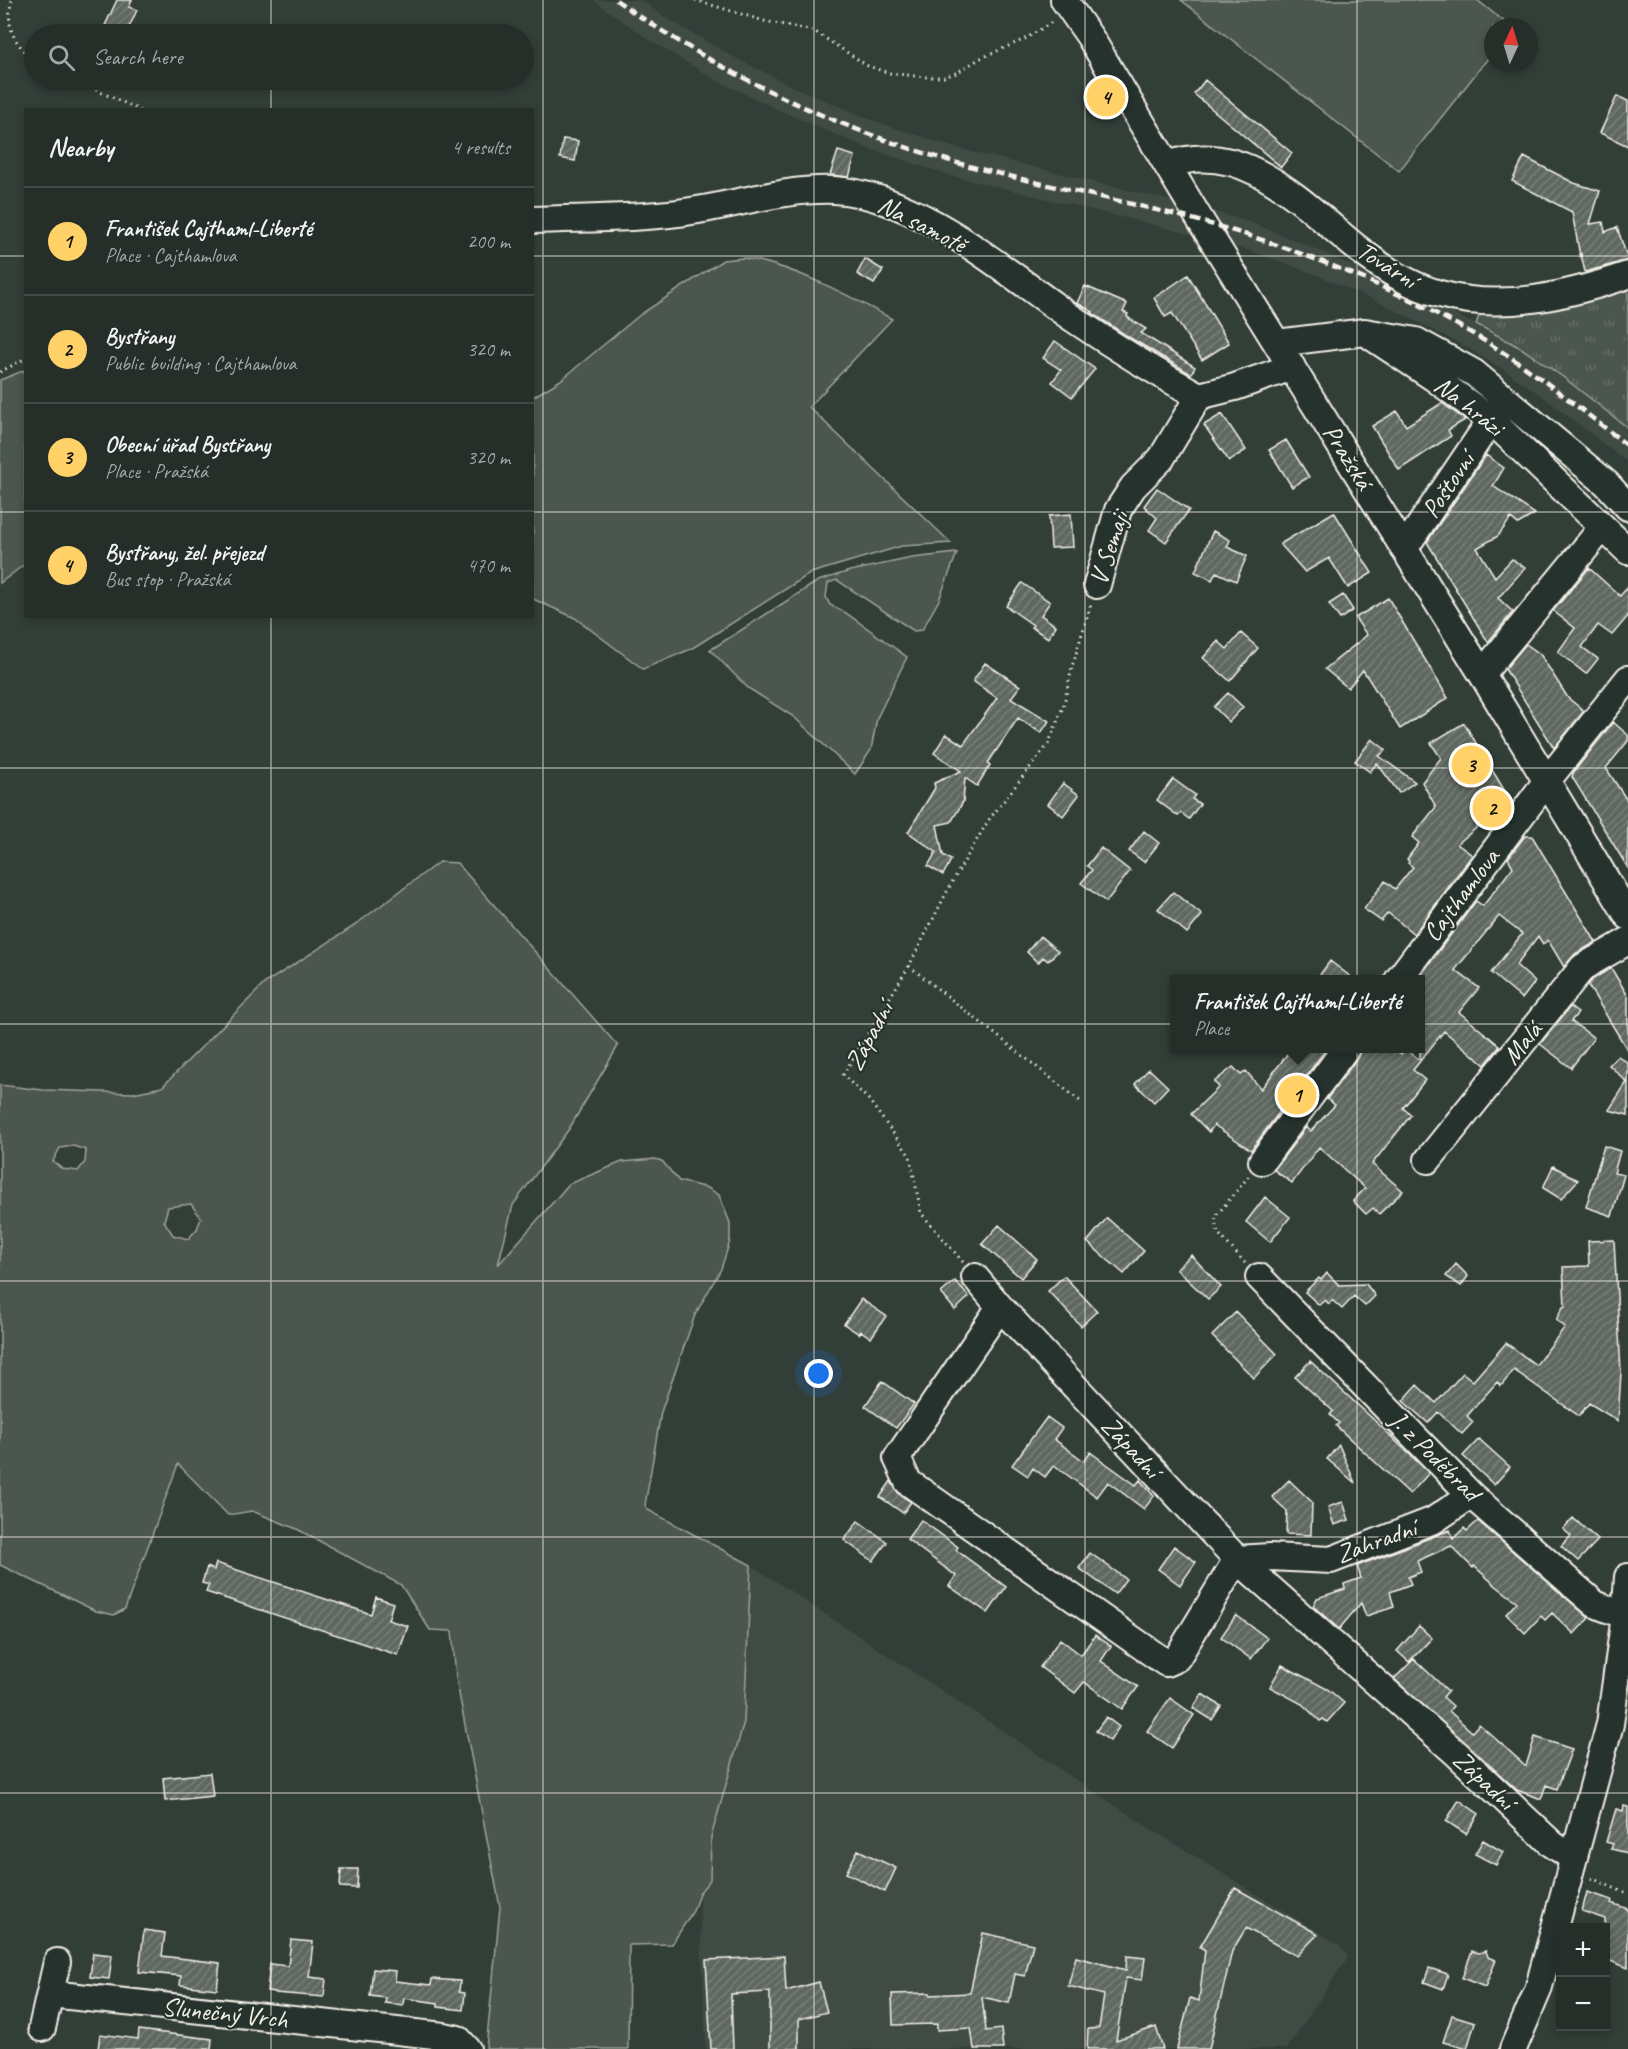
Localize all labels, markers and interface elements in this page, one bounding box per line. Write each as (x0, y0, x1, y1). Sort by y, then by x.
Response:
north arrow (1484, 18, 1538, 72)
search box (24, 24, 534, 90)
icon: search (45, 41, 78, 74)
text: Search here (93, 43, 183, 71)
pin: 4 (1086, 74, 1126, 120)
text: Nearby (48, 131, 113, 164)
text: 4 results (451, 135, 510, 160)
street label: Na samotě (872, 188, 975, 262)
text: František Cajthaml-Liberté (105, 215, 312, 243)
text: 1 (63, 229, 72, 254)
text: 200 m (467, 229, 510, 254)
street label: Tovární (1351, 234, 1428, 299)
text: Place · Cajthamlova (105, 243, 237, 268)
text: Bystřany (105, 323, 174, 351)
text: 2 (63, 337, 72, 362)
text: 320 m (467, 337, 510, 362)
text: Public building · Cajthamlova (105, 351, 296, 376)
street label: Na hrázi (1428, 369, 1513, 445)
street label: Pražská (1315, 418, 1382, 498)
text: Obecní úřad Bystřany (105, 431, 270, 459)
street label: Poštovní (1414, 442, 1485, 524)
text: 3 (63, 445, 72, 470)
text: 320 m (467, 445, 510, 470)
text: Place · Pražská (105, 459, 208, 484)
street label: V Semaji (1082, 504, 1137, 589)
text: Bystřany, žel. přejezd (105, 539, 264, 567)
text: 4 (63, 553, 72, 578)
text: 470 m (467, 553, 510, 578)
text: Bus stop · Pražská (105, 567, 230, 592)
pin: 3 (1452, 742, 1490, 788)
pin: 2 (1472, 786, 1512, 830)
street label: Cajthamlova (1415, 841, 1508, 948)
popup (1170, 975, 1425, 1053)
text: František Cajthaml-Liberté (1194, 988, 1401, 1016)
street label: Západní (837, 992, 903, 1076)
street label: Malá (1495, 1013, 1551, 1071)
text: Place (1194, 1016, 1229, 1041)
pin: 1 (1278, 1072, 1316, 1118)
your location (804, 1359, 833, 1388)
street label: J. z Poděbrad (1381, 1402, 1490, 1511)
street label: Západní (1094, 1409, 1171, 1489)
street label: Zahradní (1331, 1510, 1425, 1571)
street label: Západní (1446, 1743, 1526, 1820)
map controls (1556, 1923, 1610, 2031)
button: + (1556, 1923, 1610, 1977)
button: − (1556, 1977, 1610, 2031)
street label: Slunečný Vrch (161, 1990, 291, 2036)

